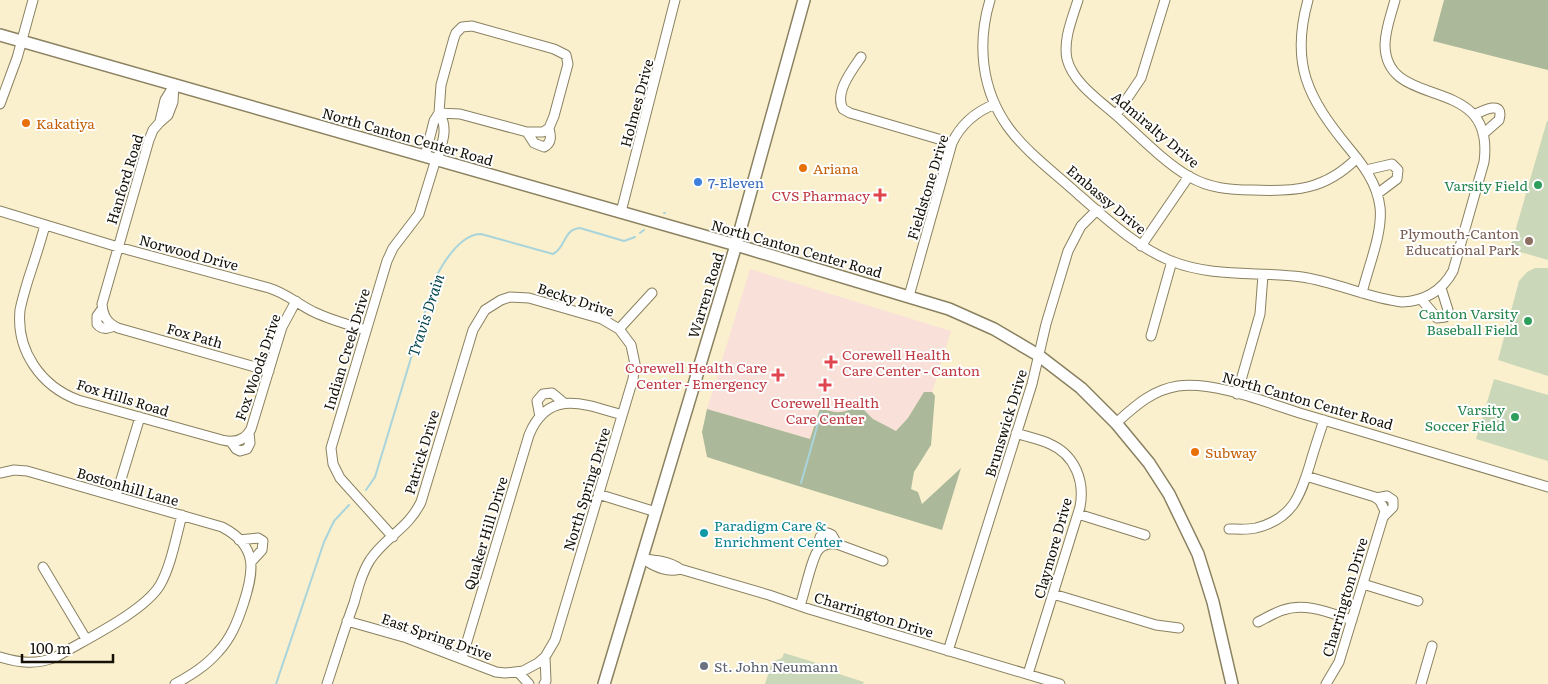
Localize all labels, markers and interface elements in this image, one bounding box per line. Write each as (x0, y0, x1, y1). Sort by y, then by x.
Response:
street label: Holmes Drive (615, 57, 657, 149)
street label: Admiralty Drive (1108, 86, 1204, 172)
street label: North Canton Center Road (320, 102, 496, 170)
place label: Kakatiya (36, 113, 95, 133)
marker: Kakatiya (20, 117, 32, 129)
street label: Hanford Road (101, 131, 147, 227)
street label: Fieldstone Drive (901, 132, 953, 242)
place label: Ariana (813, 158, 859, 178)
street label: Embassy Drive (1063, 160, 1151, 238)
marker: Ariana (797, 162, 809, 174)
place label: 7-Eleven (708, 172, 764, 192)
place label: Varsity Field (1444, 175, 1528, 195)
marker: 7-Eleven (692, 176, 704, 188)
marker: Varsity Field (1532, 179, 1544, 191)
place label: CVS Pharmacy (772, 185, 871, 205)
marker: CVS Pharmacy (874, 189, 886, 201)
street label: North Canton Center Road (709, 214, 885, 282)
place label: Plymouth-Canton Educational Park (1399, 223, 1519, 259)
street label: Norwood Drive (137, 229, 241, 275)
marker: Plymouth-Canton Educational Park (1523, 235, 1535, 247)
street label: Warren Road (682, 249, 728, 340)
water label: Travis Drain (401, 271, 449, 359)
street label: Becky Drive (535, 277, 617, 321)
street label: Indian Creek Drive (318, 286, 374, 412)
place label: Canton Varsity Baseball Field (1419, 303, 1519, 339)
street label: Fox Woods Drive (229, 311, 285, 423)
marker: Canton Varsity Baseball Field (1522, 315, 1534, 327)
street label: Fox Path (165, 318, 225, 352)
place label: Corewell Health Care Center - Canton (842, 344, 980, 380)
marker: Corewell Health Care Center - Canton (824, 355, 838, 369)
place label: Corewell Health Care Center - Emergency (625, 357, 768, 393)
street label: North Canton Center Road (1220, 366, 1396, 434)
street label: Brunswick Drive (979, 367, 1031, 479)
marker: Corewell Health Care Center - Emergency (771, 368, 785, 382)
street label: Fox Hills Road (74, 373, 172, 421)
marker: Corewell Health Care Center (818, 378, 832, 392)
place label: Corewell Health Care Center (771, 392, 879, 428)
place label: Varsity Soccer Field (1425, 399, 1506, 435)
street label: Patrick Drive (399, 407, 443, 497)
marker: Varsity Soccer Field (1509, 411, 1521, 423)
street label: North Spring Drive (558, 425, 614, 553)
place label: Subway (1205, 442, 1258, 462)
marker: Subway (1189, 446, 1201, 458)
street label: Bostonhill Lane (75, 462, 181, 510)
street label: Quaker Hill Drive (458, 474, 512, 592)
street label: Claymore Drive (1028, 495, 1076, 601)
place label: Paradigm Care & Enrichment Center (714, 515, 843, 551)
marker: Paradigm Care & Enrichment Center (698, 527, 710, 539)
street label: Charrington Drive (1316, 535, 1372, 659)
street label: Charrington Drive (812, 586, 936, 642)
street label: East Spring Drive (379, 608, 495, 664)
scale bar (22, 632, 114, 664)
text: 100 m (30, 636, 71, 659)
place label: St. John Neumann (714, 656, 838, 676)
marker: St. John Neumann (698, 660, 710, 672)

